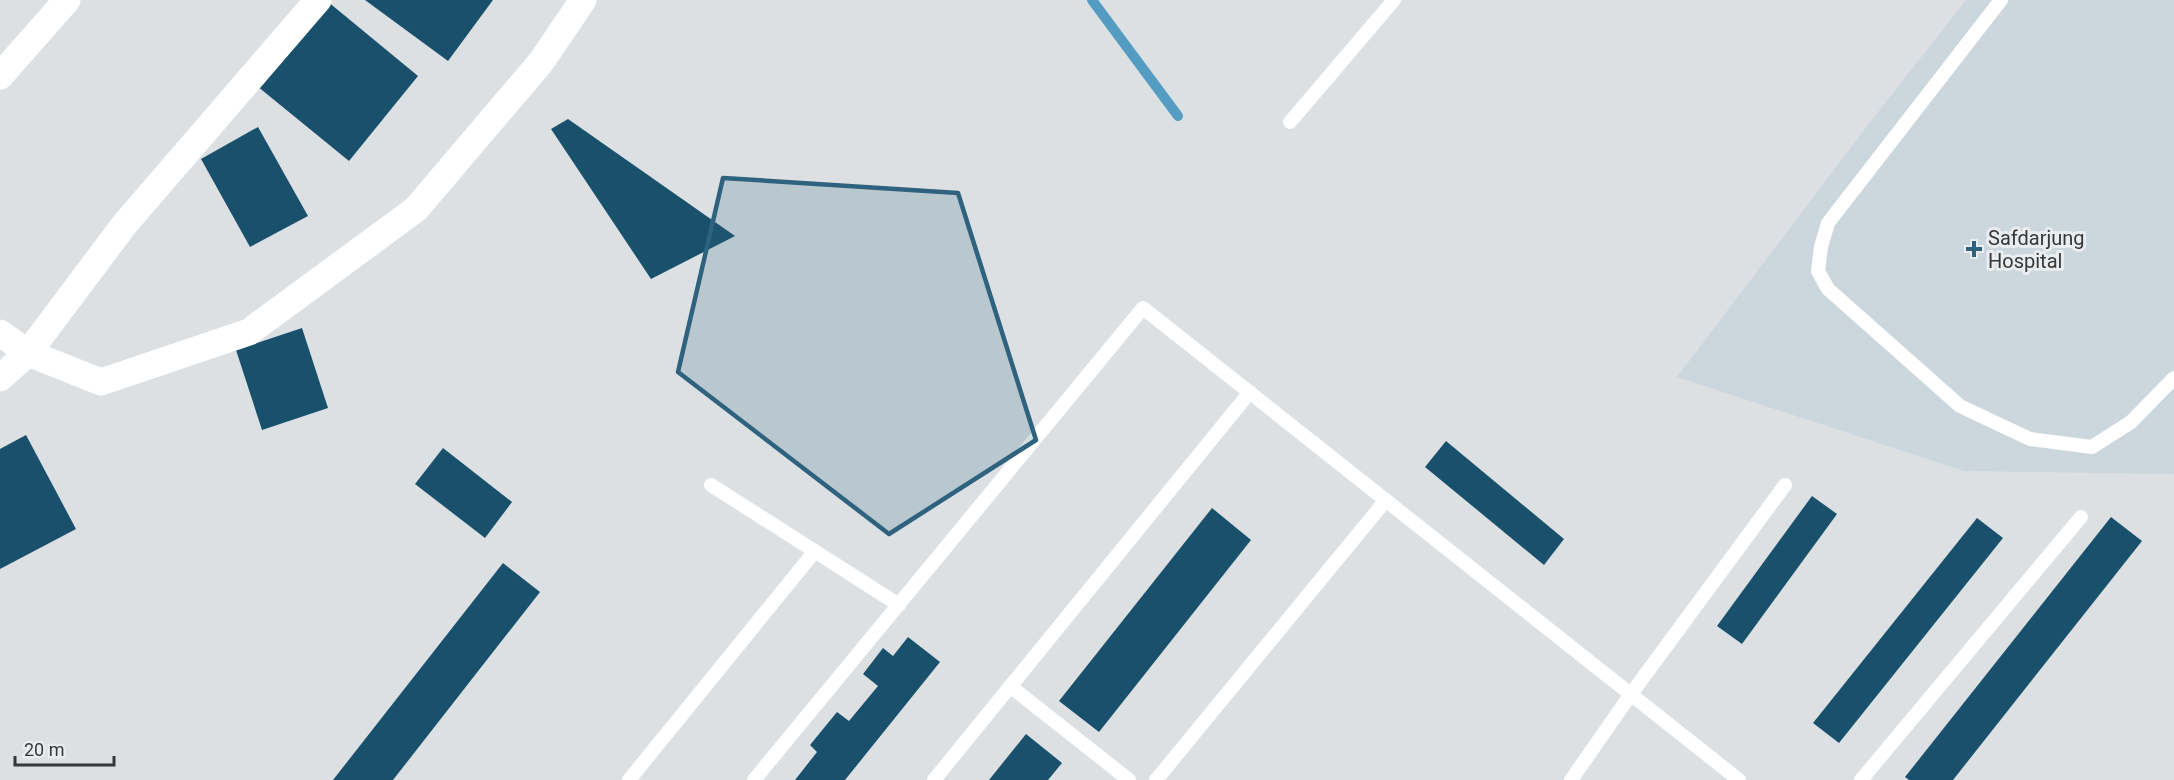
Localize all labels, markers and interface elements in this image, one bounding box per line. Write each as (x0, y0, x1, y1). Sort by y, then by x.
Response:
place label: Safdarjung Hospital (1988, 226, 2085, 273)
marker: Safdarjung Hospital (1965, 240, 1983, 258)
scale bar (15, 729, 114, 767)
text: 20 m (24, 739, 64, 760)

